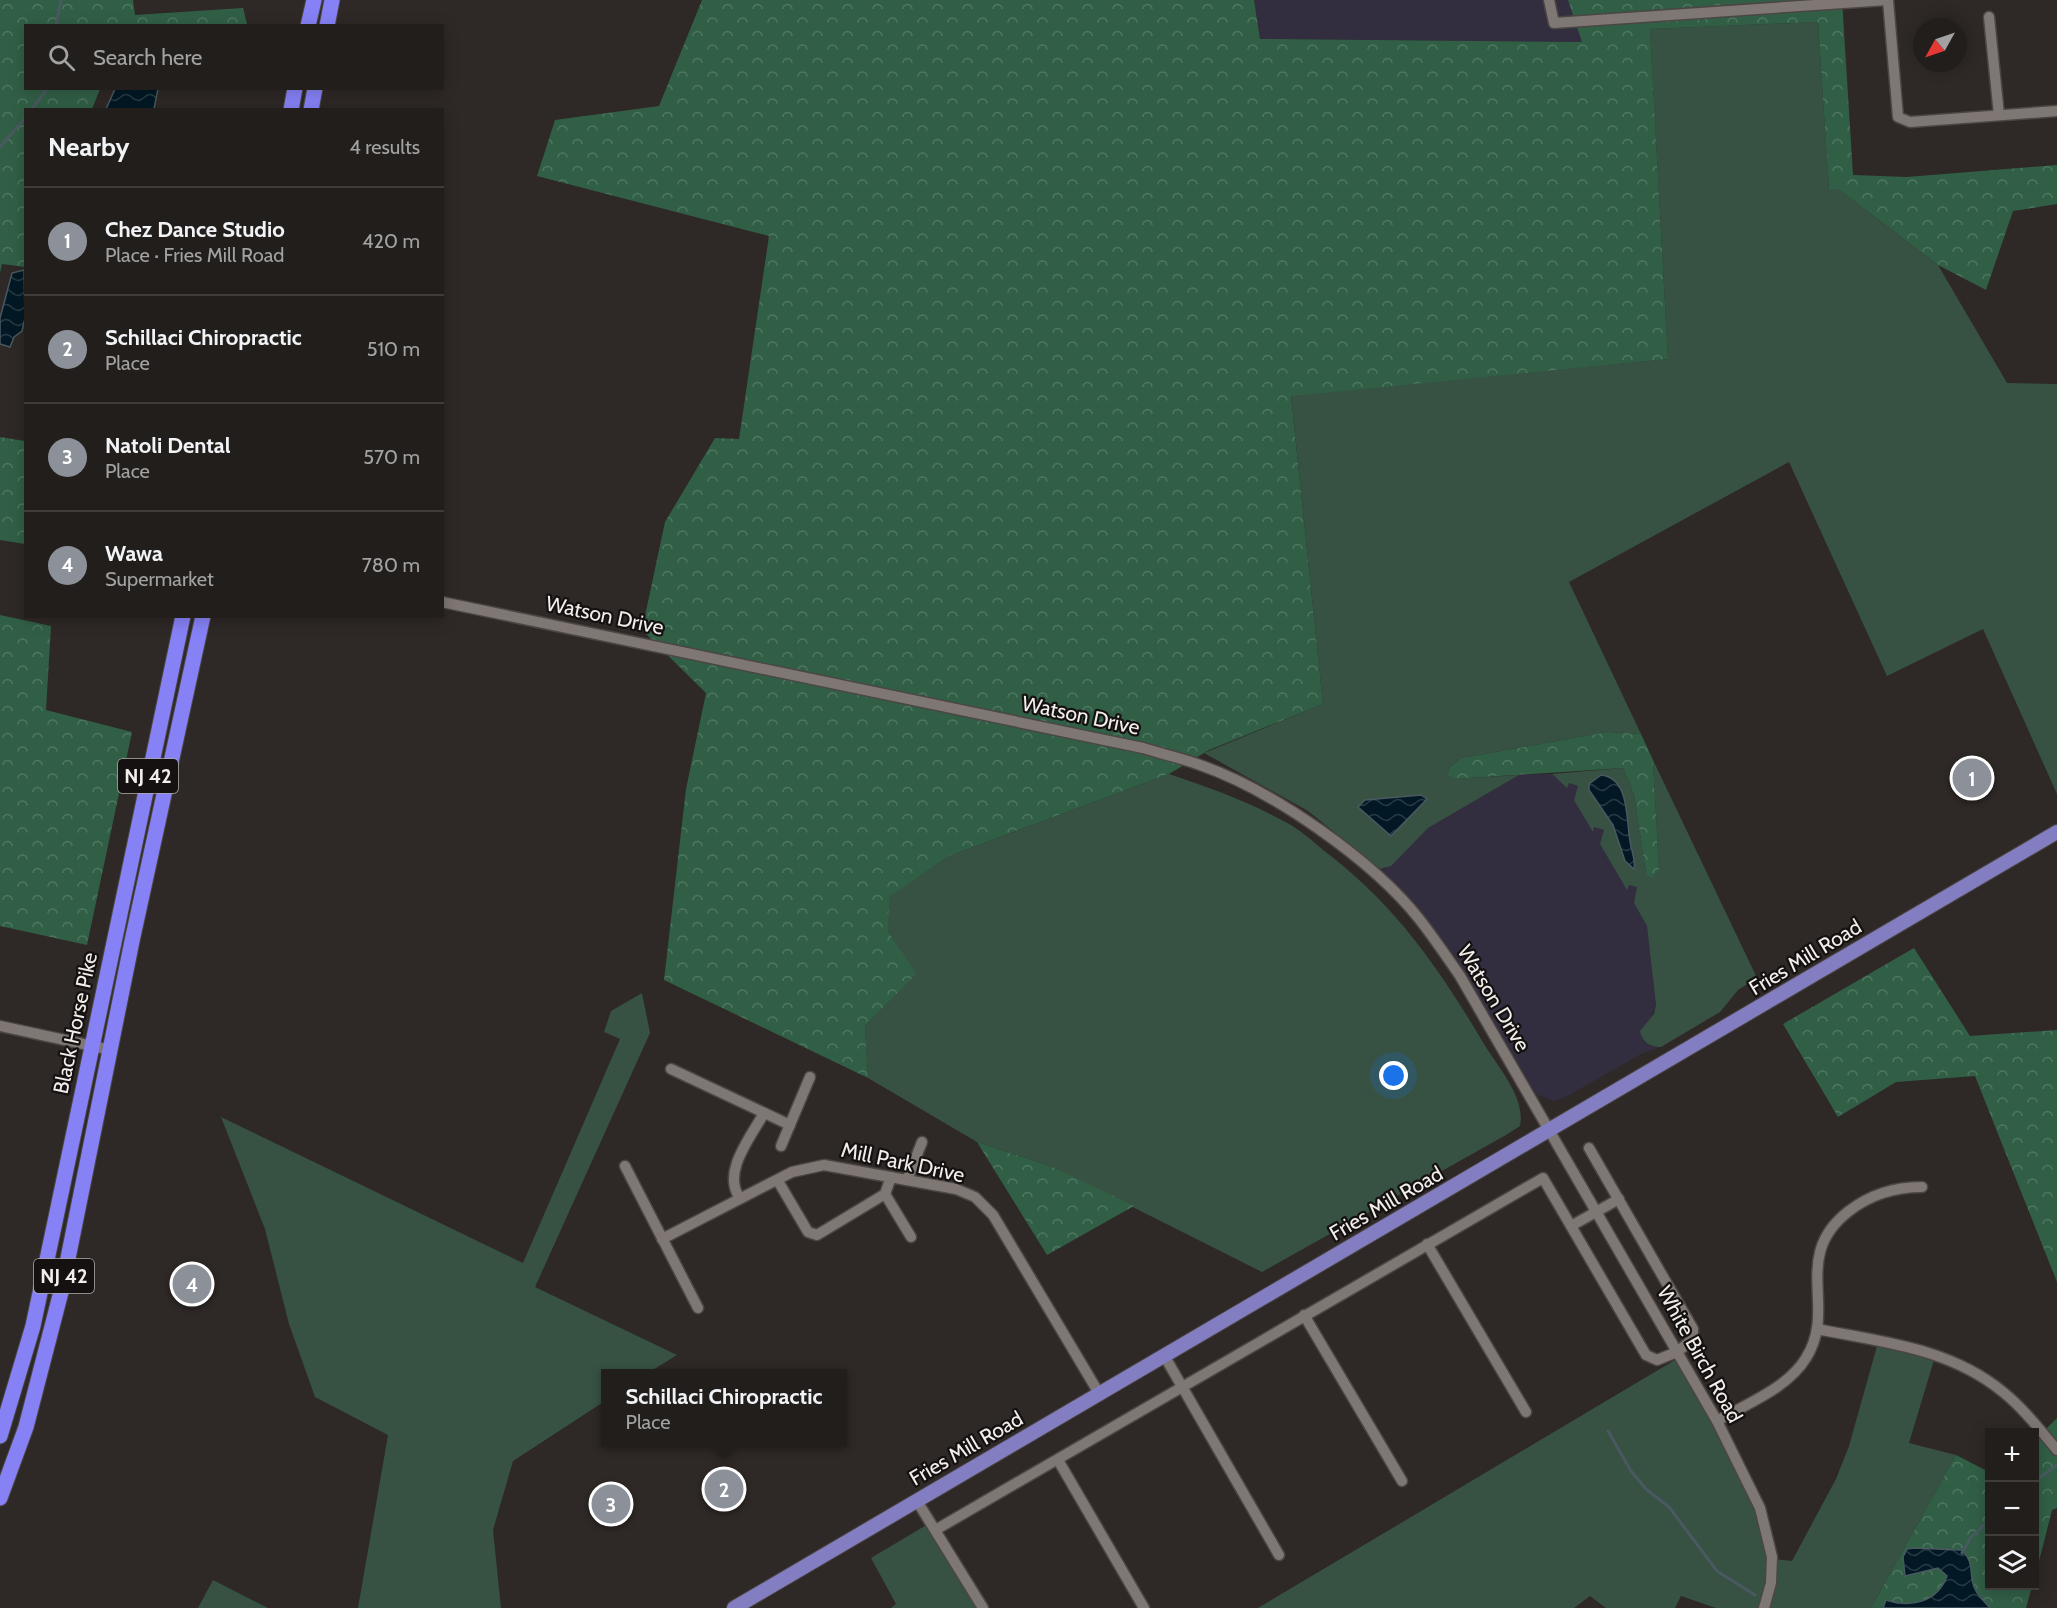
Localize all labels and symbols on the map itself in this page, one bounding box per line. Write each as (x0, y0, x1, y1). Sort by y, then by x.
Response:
north arrow (1913, 18, 1967, 72)
street label: Watson Drive (544, 590, 666, 640)
street label: Watson Drive (1020, 690, 1142, 740)
pin: 1 (1952, 756, 1992, 800)
road number: NJ 42 (118, 759, 178, 793)
street label: Fries Mill Road (1744, 914, 1866, 1000)
street label: Watson Drive (1452, 940, 1536, 1056)
street label: Black Horse Pike (48, 950, 102, 1096)
your location (1379, 1061, 1408, 1090)
street label: Mill Park Drive (839, 1137, 967, 1187)
street label: Fries Mill Road (1325, 1160, 1447, 1246)
road number: NJ 42 (34, 1259, 94, 1293)
pin: 4 (172, 1262, 212, 1306)
street label: White Birch Road (1652, 1281, 1748, 1427)
street label: Fries Mill Road (905, 1405, 1027, 1491)
pin: 2 (704, 1466, 744, 1512)
pin: 3 (592, 1482, 630, 1526)

